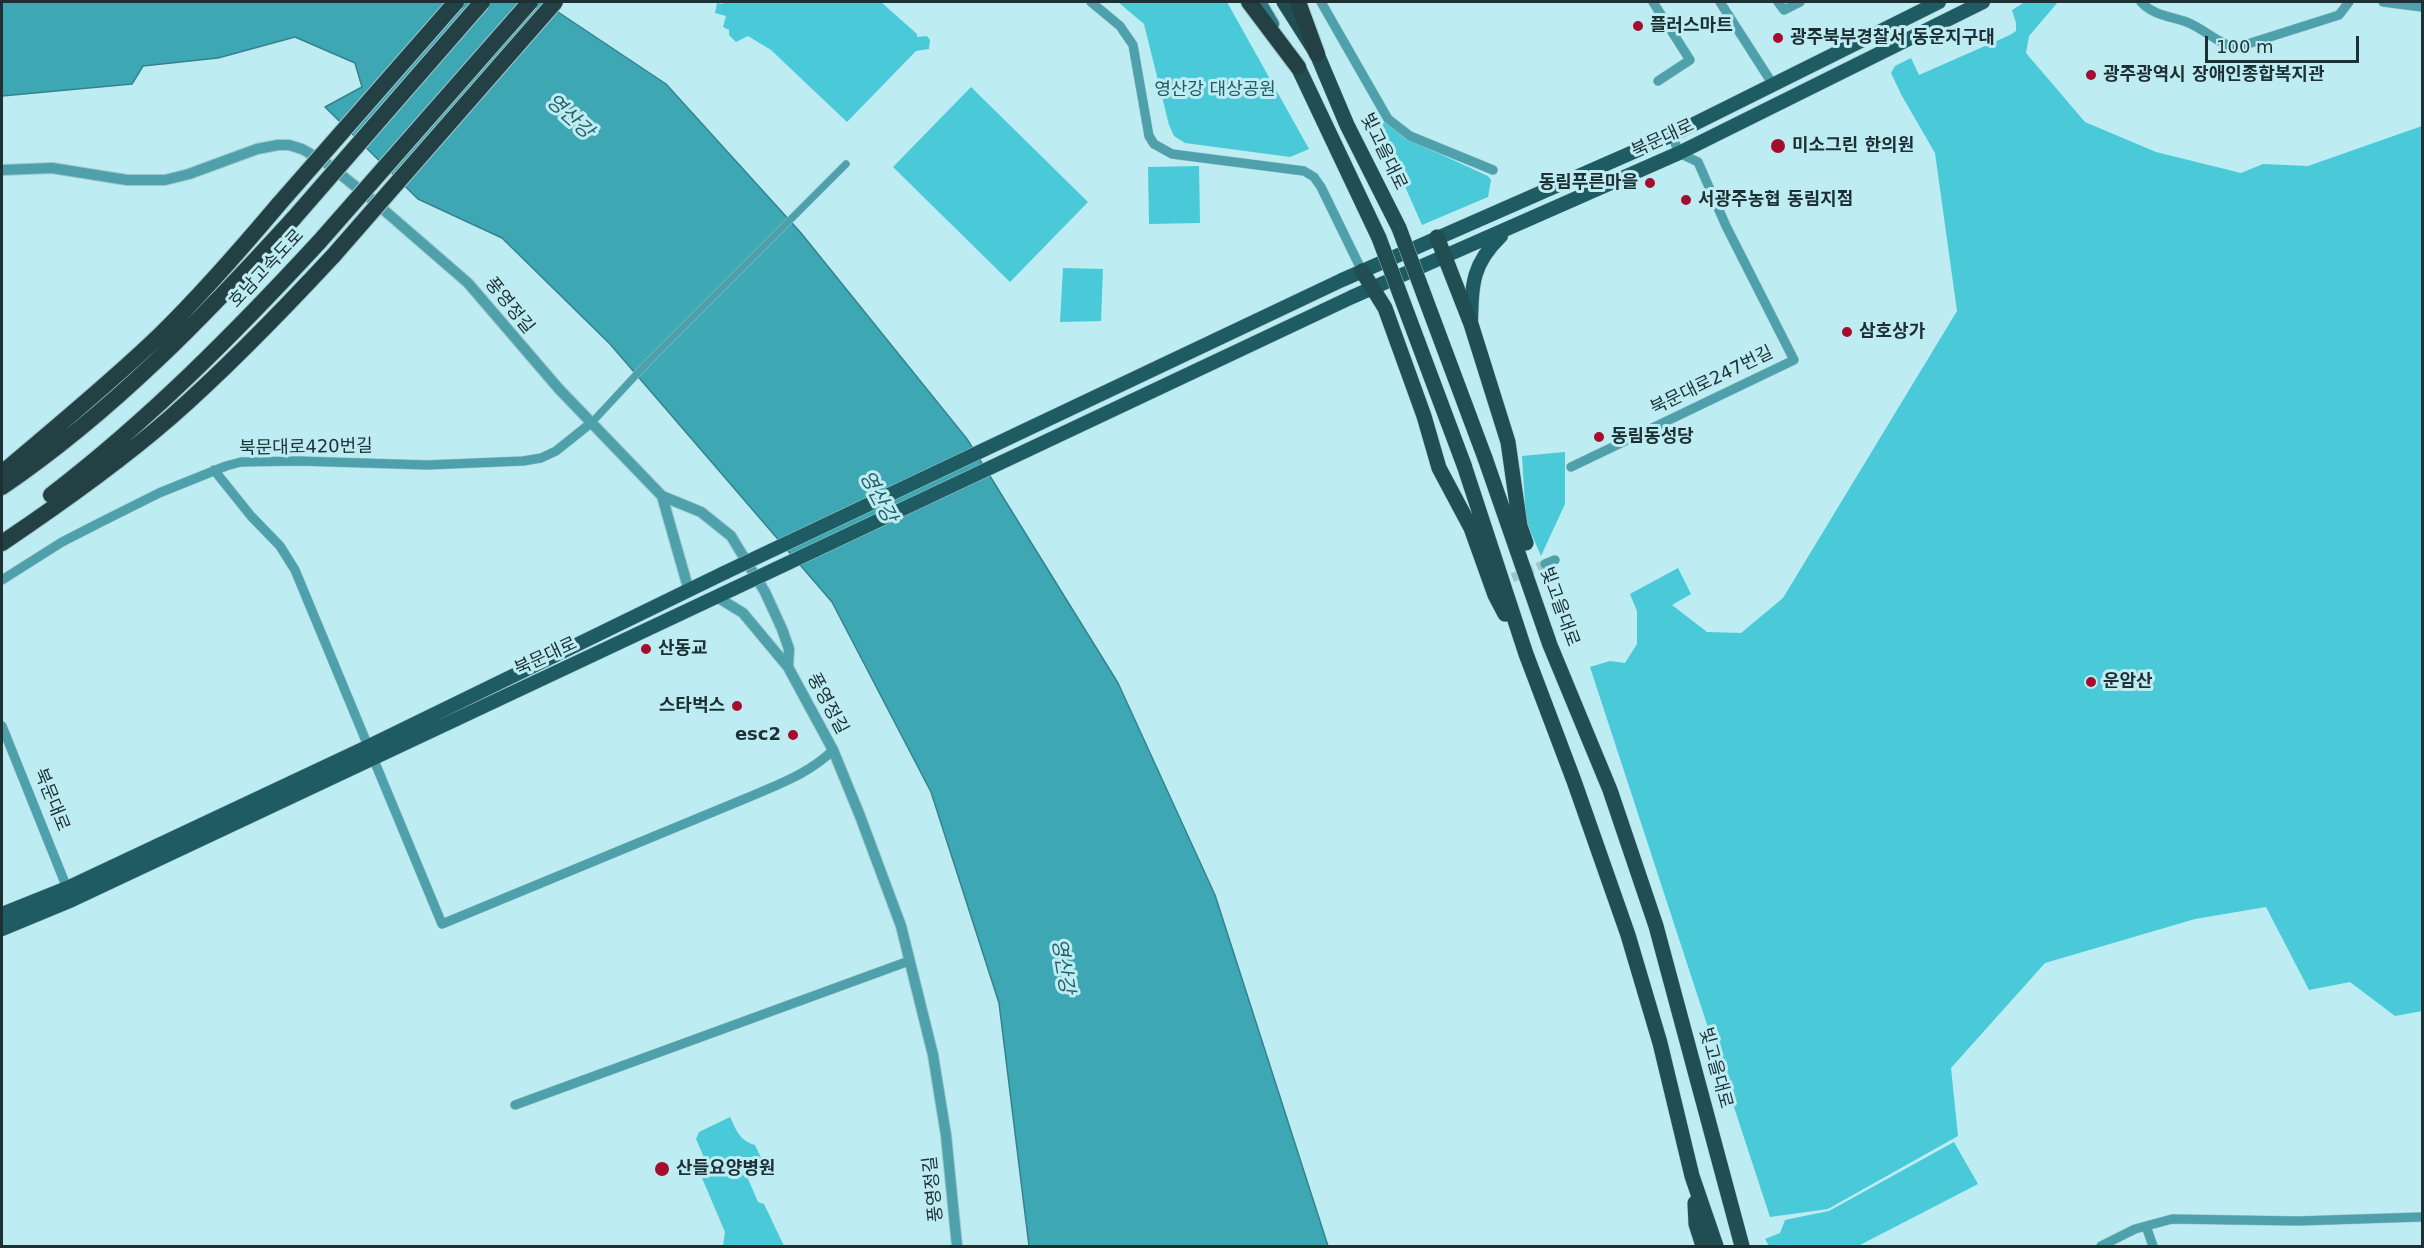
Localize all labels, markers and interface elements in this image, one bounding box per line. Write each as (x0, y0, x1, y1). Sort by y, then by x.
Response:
place label: 플러스마트 (1650, 15, 1733, 37)
marker: 플러스마트 (1631, 19, 1645, 33)
scale bar (2208, 24, 2362, 62)
place label: 광주북부경찰서 동운지구대 (1790, 27, 1995, 49)
marker: 광주북부경찰서 동운지구대 (1771, 31, 1785, 45)
text: 100 m (2216, 36, 2274, 57)
place label: 광주광역시 장애인종합복지관 (2103, 64, 2325, 86)
marker: 광주광역시 장애인종합복지관 (2084, 68, 2098, 82)
park label: 영산강 대상공원 (1154, 79, 1276, 101)
water label: 영산강 (540, 90, 598, 144)
street label: 빛고을대로 (1355, 110, 1411, 194)
street label: 북문대로 (1628, 115, 1698, 163)
place label: 미소그린 한의원 (1792, 135, 1914, 157)
marker: 미소그린 한의원 (1769, 137, 1787, 155)
place label: 동림푸른마을 (1539, 172, 1638, 194)
marker: 동림푸른마을 (1643, 176, 1657, 190)
place label: 서광주농협 동림지점 (1698, 189, 1853, 211)
marker: 서광주농협 동림지점 (1679, 193, 1693, 207)
street label: 호남고속도로 (225, 225, 309, 313)
street label: 풍영정길 (480, 273, 538, 339)
place label: 삼호상가 (1859, 321, 1925, 343)
marker: 삼호상가 (1840, 325, 1854, 339)
street label: 북문대로247번길 (1647, 342, 1777, 420)
place label: 동림동성당 (1611, 426, 1694, 448)
marker: 동림동성당 (1592, 430, 1606, 444)
street label: 북문대로420번길 (239, 436, 373, 460)
water label: 영산강 (853, 467, 901, 527)
street label: 빛고을대로 (1535, 564, 1583, 650)
street label: 북문대로 (511, 633, 581, 681)
place label: 산동교 (658, 638, 708, 660)
marker: 산동교 (639, 642, 653, 656)
street label: 풍영정길 (802, 670, 852, 738)
place label: 운암산 (2103, 671, 2153, 693)
marker: 운암산 (2084, 675, 2098, 689)
place label: 스타벅스 (659, 695, 725, 717)
marker: 스타벅스 (730, 699, 744, 713)
place label: esc2 (735, 724, 781, 746)
marker: esc2 (786, 728, 800, 742)
street label: 북문대로 (29, 765, 73, 835)
water label: 영산강 (1046, 937, 1078, 995)
street label: 빛고을대로 (1694, 1025, 1736, 1111)
street label: 풍영정길 (920, 1155, 948, 1223)
place label: 산들요양병원 (676, 1158, 775, 1180)
marker: 산들요양병원 (653, 1160, 671, 1178)

